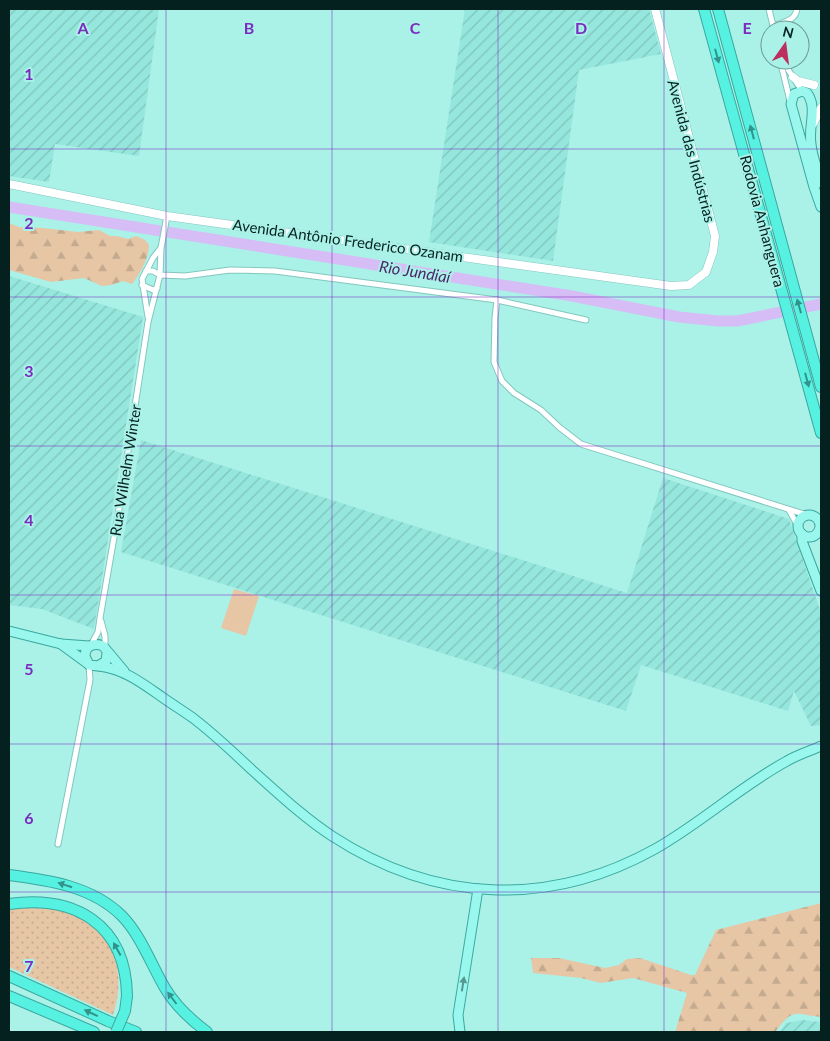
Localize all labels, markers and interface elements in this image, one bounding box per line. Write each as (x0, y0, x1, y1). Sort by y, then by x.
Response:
text: A (76, 18, 89, 37)
text: B (244, 18, 254, 37)
text: C (410, 18, 421, 37)
text: D (575, 18, 587, 37)
text: E (742, 18, 752, 37)
north arrow (760, 20, 810, 70)
text: N (781, 22, 796, 41)
one-way arrow (713, 48, 721, 63)
text: 1 (24, 64, 34, 83)
street label: Avenida das Indústrias (664, 78, 720, 224)
one-way arrow (747, 125, 755, 140)
street label: Rodovia Anhanguera (737, 153, 789, 289)
text: 2 (24, 213, 34, 232)
street label: Avenida Antônio Frederico Ozanam (232, 215, 464, 265)
water label: Rio Jundiaí (378, 256, 453, 286)
one-way arrow (794, 299, 802, 314)
text: 3 (24, 361, 34, 380)
one-way arrow (803, 373, 811, 388)
street label: Rua Wilhelm Winter (106, 402, 144, 537)
text: 4 (24, 510, 34, 529)
text: 5 (24, 659, 34, 678)
text: 6 (24, 808, 34, 827)
one-way arrow (57, 881, 72, 889)
one-way arrow (113, 941, 121, 956)
text: 7 (24, 956, 34, 975)
one-way arrow (460, 976, 468, 992)
one-way arrow (167, 992, 178, 1005)
one-way arrow (84, 1009, 98, 1017)

